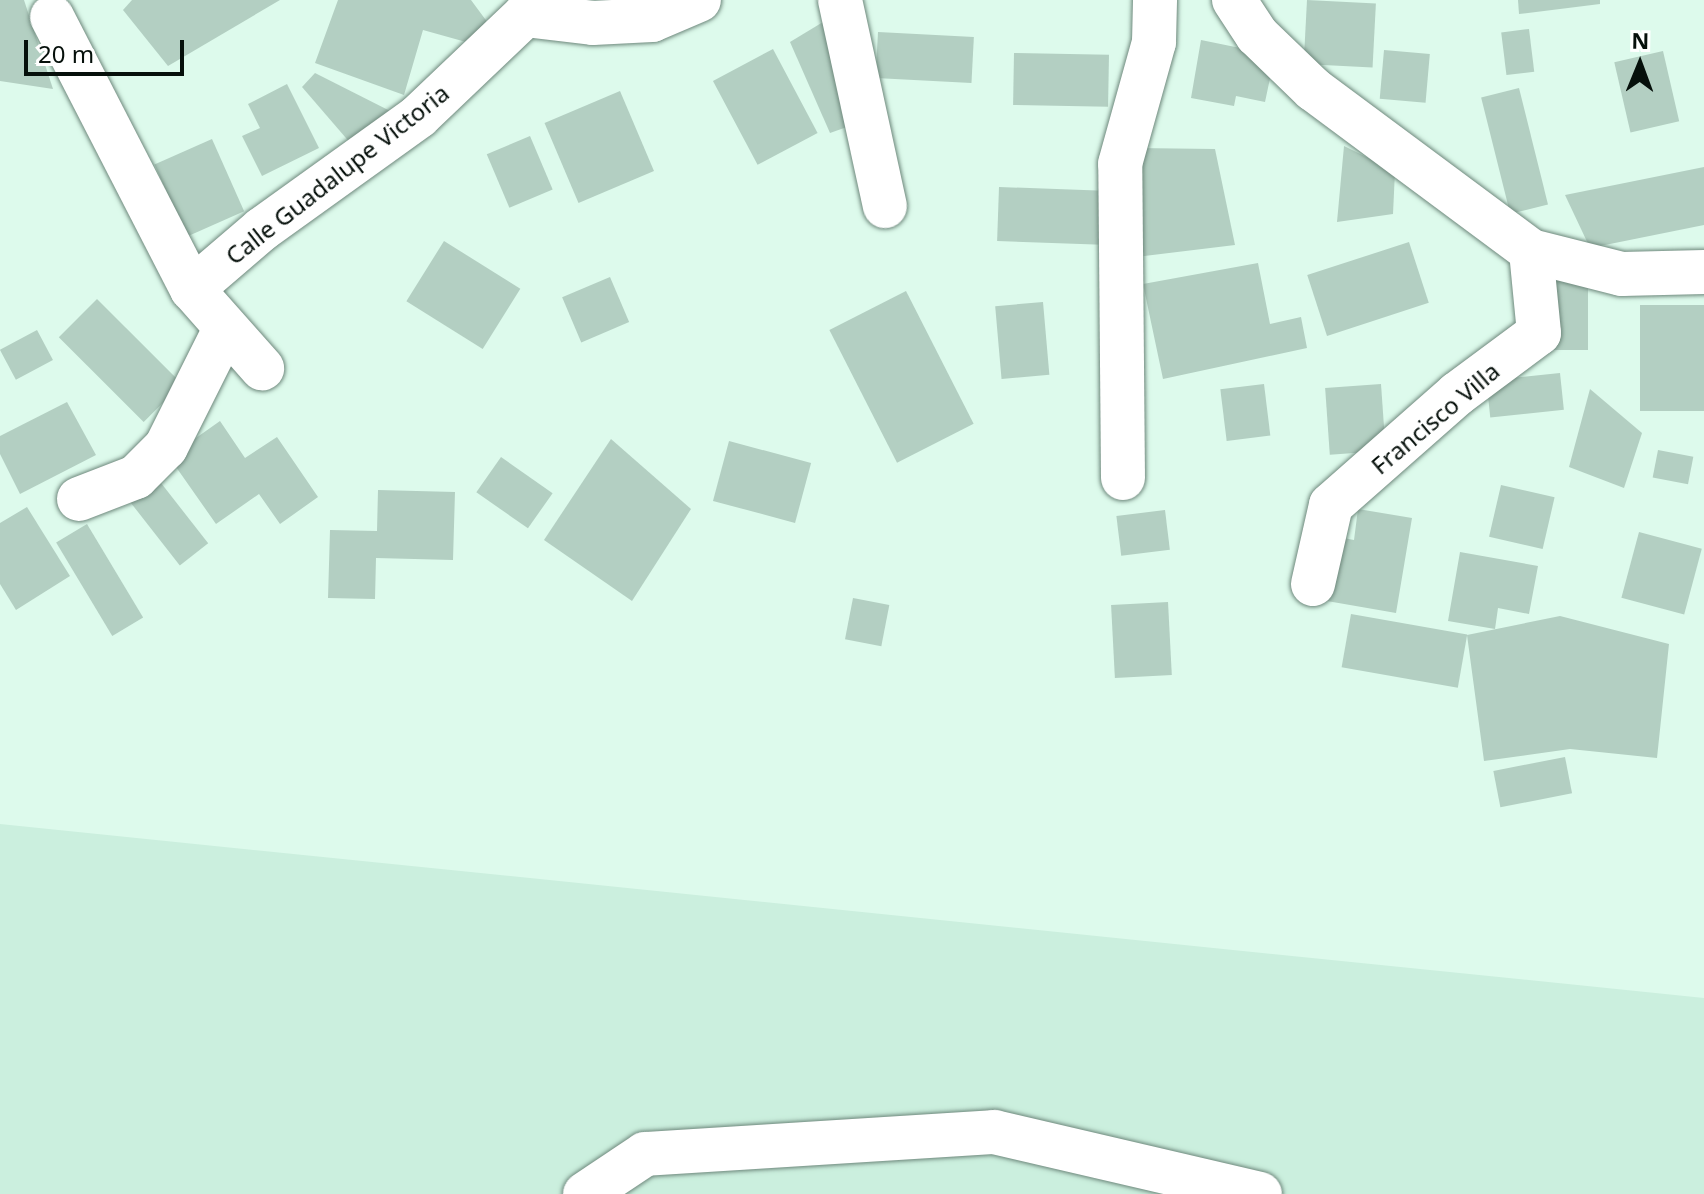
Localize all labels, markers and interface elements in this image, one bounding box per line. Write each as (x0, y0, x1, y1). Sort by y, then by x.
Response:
scale bar (28, 24, 188, 74)
north arrow (1600, 24, 1680, 104)
text: N (1631, 25, 1650, 55)
text: 20 m (38, 37, 94, 70)
street label: Calle Guadalupe Victoria (220, 78, 454, 270)
street label: Francisco Villa (1365, 356, 1505, 480)

